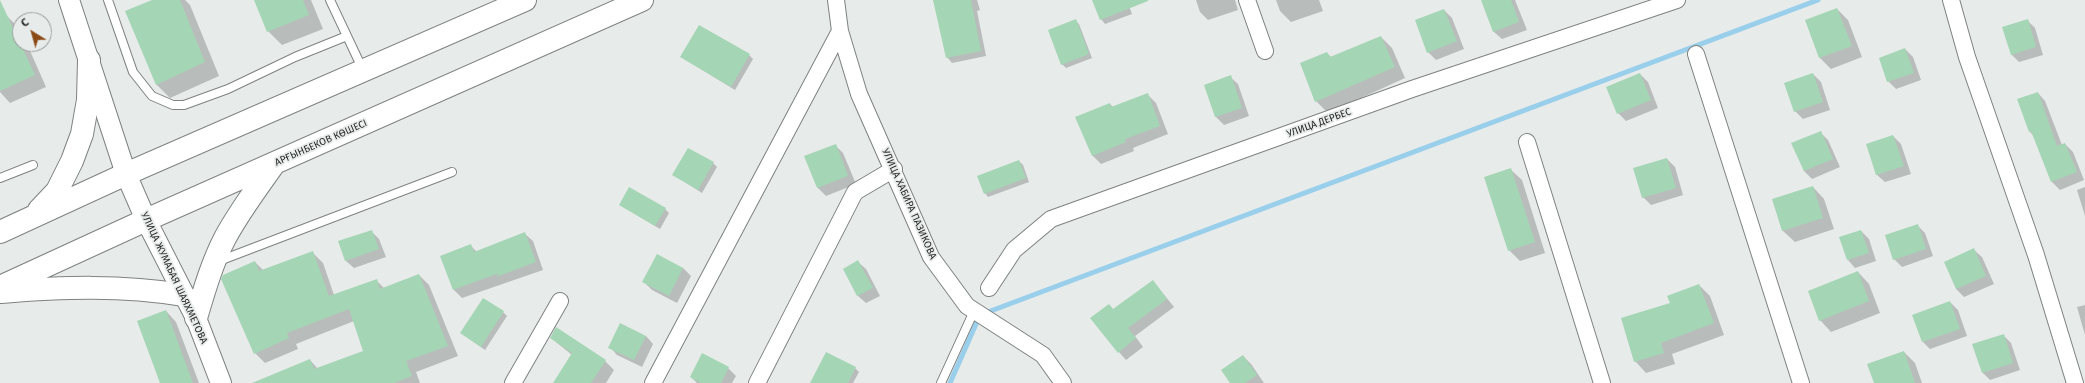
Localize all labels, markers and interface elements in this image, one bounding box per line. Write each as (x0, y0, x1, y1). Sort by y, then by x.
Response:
north arrow (12, 12, 52, 52)
text: С (19, 16, 32, 30)
street label: УЛИЦА ДЕРБЕС (1285, 106, 1353, 140)
street label: АРҒЫНБЕКОВ КӨШЕСІ (273, 117, 369, 169)
street label: УЛИЦА ХАБИРА ПАЗИКОВА (879, 147, 939, 261)
street label: УЛИЦА ЖУМАБАЯ ШАЯХМЕТОВА (138, 210, 210, 346)

